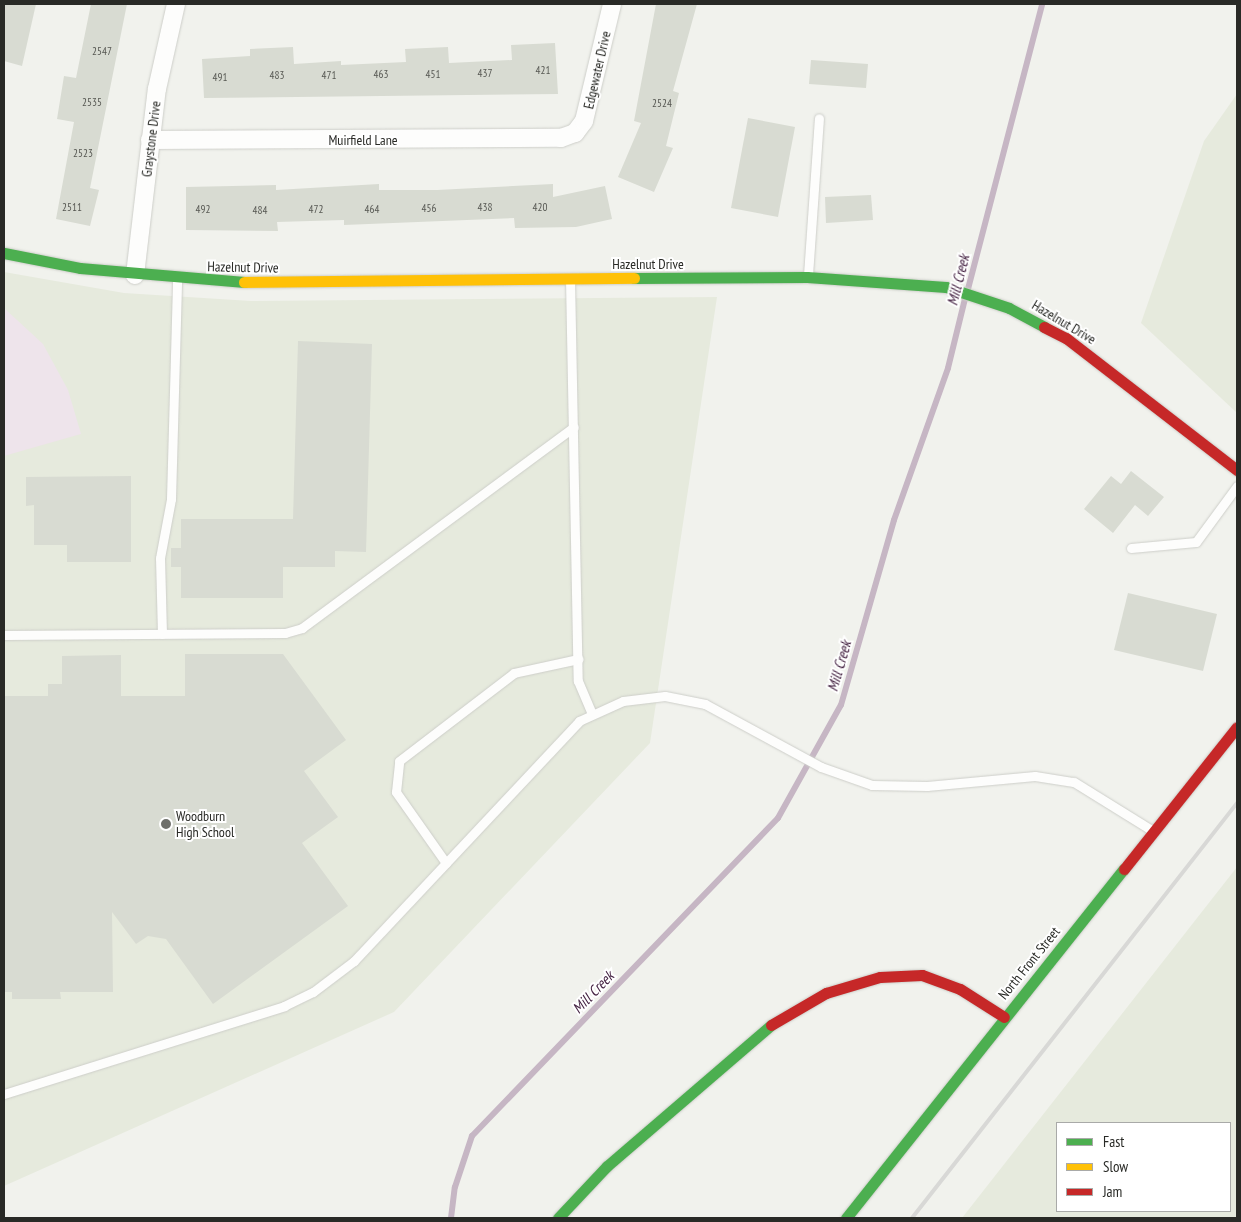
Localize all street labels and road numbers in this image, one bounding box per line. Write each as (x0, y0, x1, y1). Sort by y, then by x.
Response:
street label: Edgewater Drive (580, 29, 614, 111)
street label: Graystone Drive (138, 100, 164, 178)
street label: Muirfield Lane (328, 132, 398, 148)
street label: Hazelnut Drive (612, 256, 684, 272)
street label: Hazelnut Drive (207, 258, 279, 276)
street label: Hazelnut Drive (1029, 296, 1099, 348)
street label: North Front Street (995, 923, 1063, 1003)

